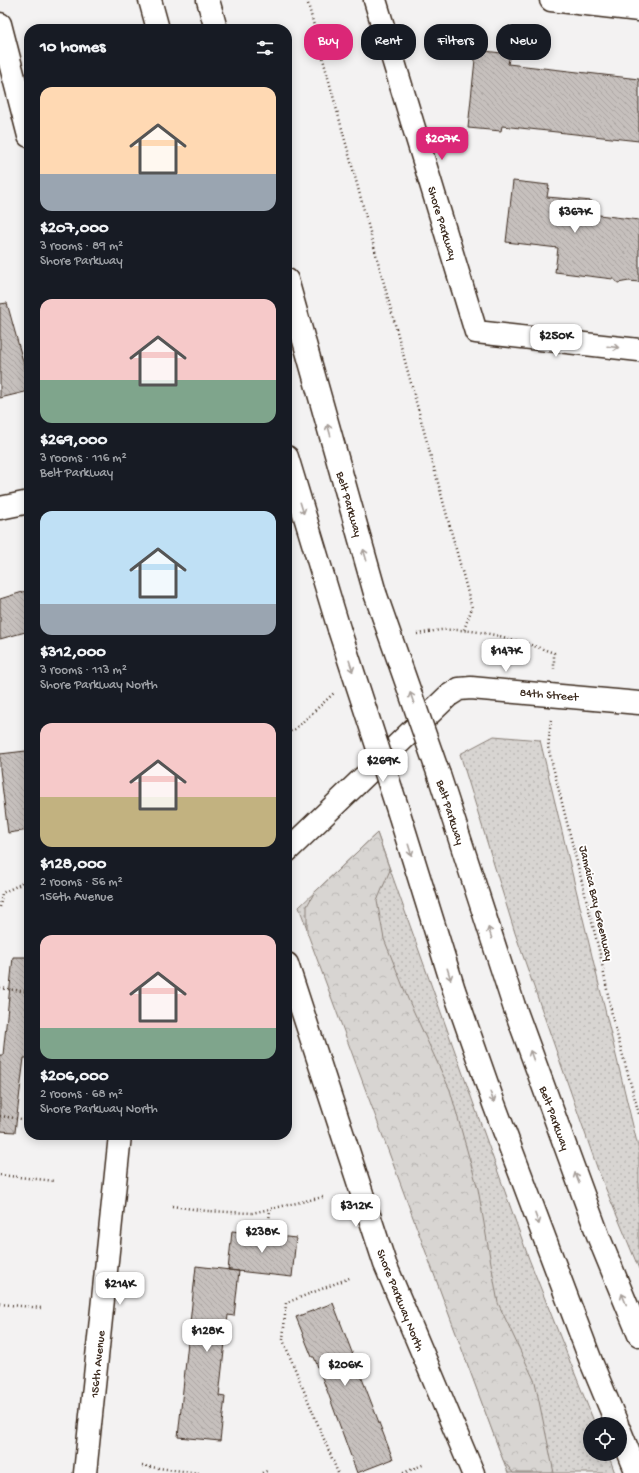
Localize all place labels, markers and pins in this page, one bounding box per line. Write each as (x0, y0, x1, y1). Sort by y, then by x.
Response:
pin: $207K (414, 127, 470, 161)
pin: $367K (547, 200, 603, 234)
pin: $250K (528, 324, 584, 358)
pin: $147K (478, 639, 534, 673)
pin: $269K (355, 749, 411, 783)
pin: $312K (328, 1194, 384, 1228)
pin: $238K (234, 1220, 290, 1254)
pin: $214K (92, 1272, 148, 1306)
pin: $128K (179, 1319, 235, 1353)
pin: $206K (317, 1353, 373, 1387)

